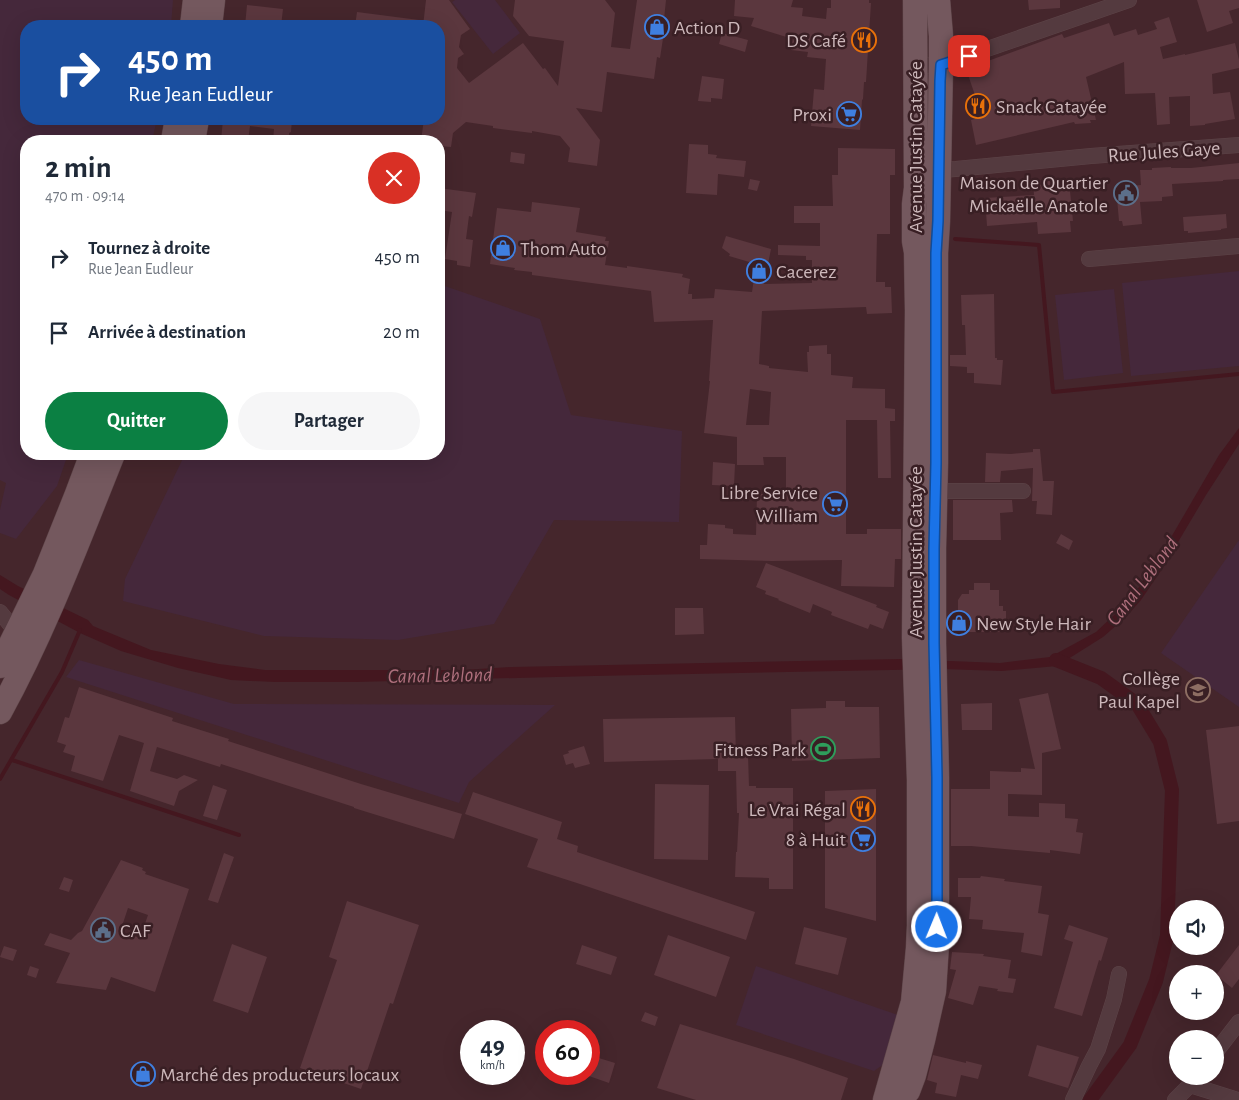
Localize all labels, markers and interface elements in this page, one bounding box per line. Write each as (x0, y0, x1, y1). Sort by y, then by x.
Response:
shop icon: Action D (644, 14, 670, 40)
place label: Action D (674, 18, 740, 38)
restaurant icon: DS Café (851, 27, 877, 53)
place label: DS Café (786, 31, 846, 51)
pin (948, 35, 990, 77)
icon: right (45, 40, 110, 105)
text: 450 m (128, 42, 213, 77)
icon: arrive (955, 42, 983, 70)
street label: Avenue Justin Catayée (906, 61, 926, 233)
text: Rue Jean Eudleur (128, 83, 273, 105)
restaurant icon: Snack Catayée (965, 93, 991, 119)
place label: Snack Catayée (996, 97, 1107, 117)
supermarket icon: Proxi (836, 101, 862, 127)
place label: Proxi (792, 105, 832, 125)
street label: Rue Jules Gaye (1107, 138, 1221, 166)
button: close (368, 152, 420, 204)
text: 2 min (45, 153, 112, 183)
place label: Maison de Quartier Mickaëlle Anatole (959, 173, 1109, 216)
public building icon: Maison de Quartier Mickaëlle Anatole (1113, 180, 1139, 206)
text: 470 m · 09:14 (45, 188, 125, 204)
shop icon: Thom Auto (490, 235, 516, 261)
text: Tournez à droite (88, 239, 210, 258)
place label: Thom Auto (520, 239, 606, 259)
icon: right (45, 244, 73, 272)
text: 450 m (375, 248, 420, 267)
shop icon: Cacerez (746, 258, 772, 284)
text: Rue Jean Eudleur (88, 261, 193, 277)
place label: Cacerez (776, 262, 836, 282)
icon: arrive (45, 319, 73, 347)
text: Arrivée à destination (88, 323, 246, 342)
text: 20 m (383, 323, 420, 342)
button: Quitter (45, 392, 228, 450)
button: Partager (238, 392, 420, 450)
street label: Avenue Justin Catayée (906, 466, 926, 638)
place label: Libre Service William (721, 483, 818, 526)
supermarket icon: Libre Service William (822, 491, 848, 517)
water label: Canal Leblond (1102, 533, 1182, 629)
shop icon: New Style Hair (946, 610, 972, 636)
place label: New Style Hair (976, 614, 1091, 634)
water label: Canal Leblond (387, 664, 493, 687)
place label: Collège Paul Kapel (1098, 669, 1180, 712)
school or university icon: Collège Paul Kapel (1185, 677, 1211, 703)
sports icon: Fitness Park (810, 736, 836, 762)
place label: Fitness Park (714, 740, 806, 760)
restaurant icon: Le Vrai Régal (850, 796, 876, 822)
place label: Le Vrai Régal (748, 800, 846, 820)
supermarket icon: 8 à Huit (850, 826, 876, 852)
place label: 8 à Huit (786, 830, 847, 850)
position arrow (910, 900, 962, 952)
map controls (1169, 900, 1224, 1085)
button: sound (1169, 900, 1224, 955)
public building icon: CAF (90, 917, 116, 943)
place label: CAF (120, 921, 151, 941)
button: + (1169, 965, 1224, 1020)
speed limit sign: 60 (535, 1020, 600, 1085)
button: − (1169, 1030, 1224, 1085)
text: 49 (480, 1034, 505, 1059)
text: km/h (480, 1059, 505, 1071)
shop icon: Marché des producteurs locaux (130, 1061, 156, 1087)
place label: Marché des producteurs locaux (160, 1065, 400, 1085)

